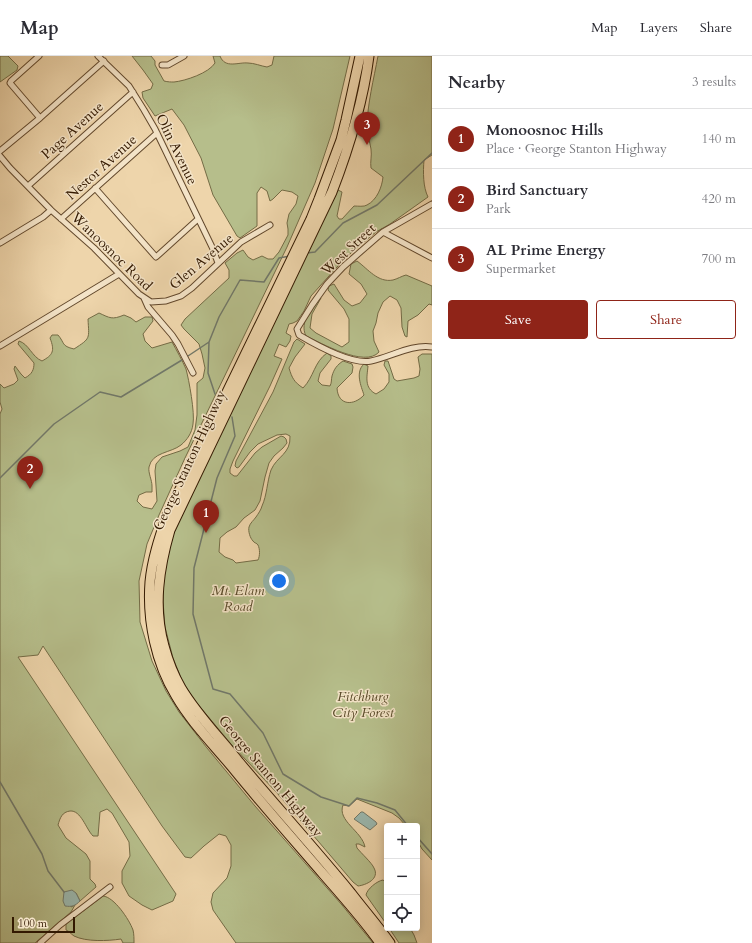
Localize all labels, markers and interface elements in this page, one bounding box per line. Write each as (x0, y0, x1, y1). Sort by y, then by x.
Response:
text: Map (20, 15, 59, 41)
text: Map (591, 18, 618, 37)
text: Layers (640, 18, 678, 37)
text: Share (700, 18, 732, 37)
text: Nearby (448, 71, 505, 94)
text: 3 results (692, 73, 736, 91)
street label: Page Avenue (37, 97, 108, 163)
street label: Olin Avenue (151, 111, 202, 188)
pin: 3 (354, 112, 380, 145)
text: Monoosnoc Hills (486, 120, 603, 140)
street label: Nestor Avenue (62, 130, 141, 204)
text: 1 (458, 130, 464, 148)
text: 140 m (702, 130, 736, 148)
text: Place · George Stanton Highway (486, 140, 667, 158)
text: Bird Sanctuary (486, 180, 588, 200)
text: 2 (458, 190, 464, 208)
text: 420 m (702, 190, 736, 208)
text: Park (486, 200, 511, 218)
street label: Wanoosnoc Road (66, 207, 157, 295)
street label: West Street (316, 219, 380, 280)
street label: Glen Avenue (165, 229, 237, 294)
text: AL Prime Energy (486, 240, 606, 260)
text: 3 (458, 250, 464, 268)
text: 700 m (702, 250, 736, 268)
text: Supermarket (486, 260, 556, 278)
button: Save (448, 300, 588, 339)
button: Share (596, 300, 736, 339)
street label: George Stanton Highway (148, 386, 231, 534)
pin: 2 (17, 456, 43, 489)
pin: 1 (193, 500, 219, 533)
your location (269, 571, 289, 591)
park label: Mt. Elam Road (211, 581, 265, 616)
park label: Fitchburg City Forest (332, 687, 395, 722)
street label: George Stanton Highway (214, 712, 327, 842)
map controls (384, 823, 420, 931)
button: + (384, 823, 420, 859)
button: − (384, 859, 420, 895)
button: locate (384, 895, 420, 931)
scale bar (12, 915, 75, 934)
text: 100 m (18, 916, 47, 931)

